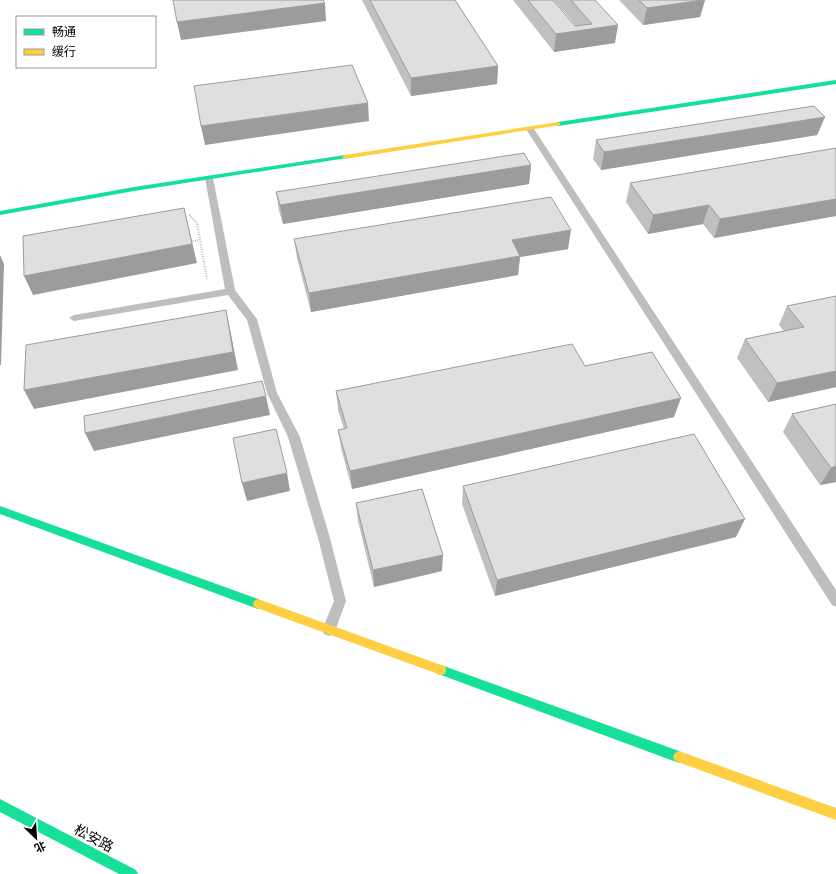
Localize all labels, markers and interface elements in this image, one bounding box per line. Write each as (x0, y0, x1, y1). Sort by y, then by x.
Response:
legend (16, 16, 156, 68)
text: 畅通 (52, 25, 76, 39)
text: 缓行 (52, 45, 76, 59)
north arrow (16, 818, 56, 858)
street label: 松安路 (72, 821, 116, 855)
text: 北 (32, 838, 48, 855)

